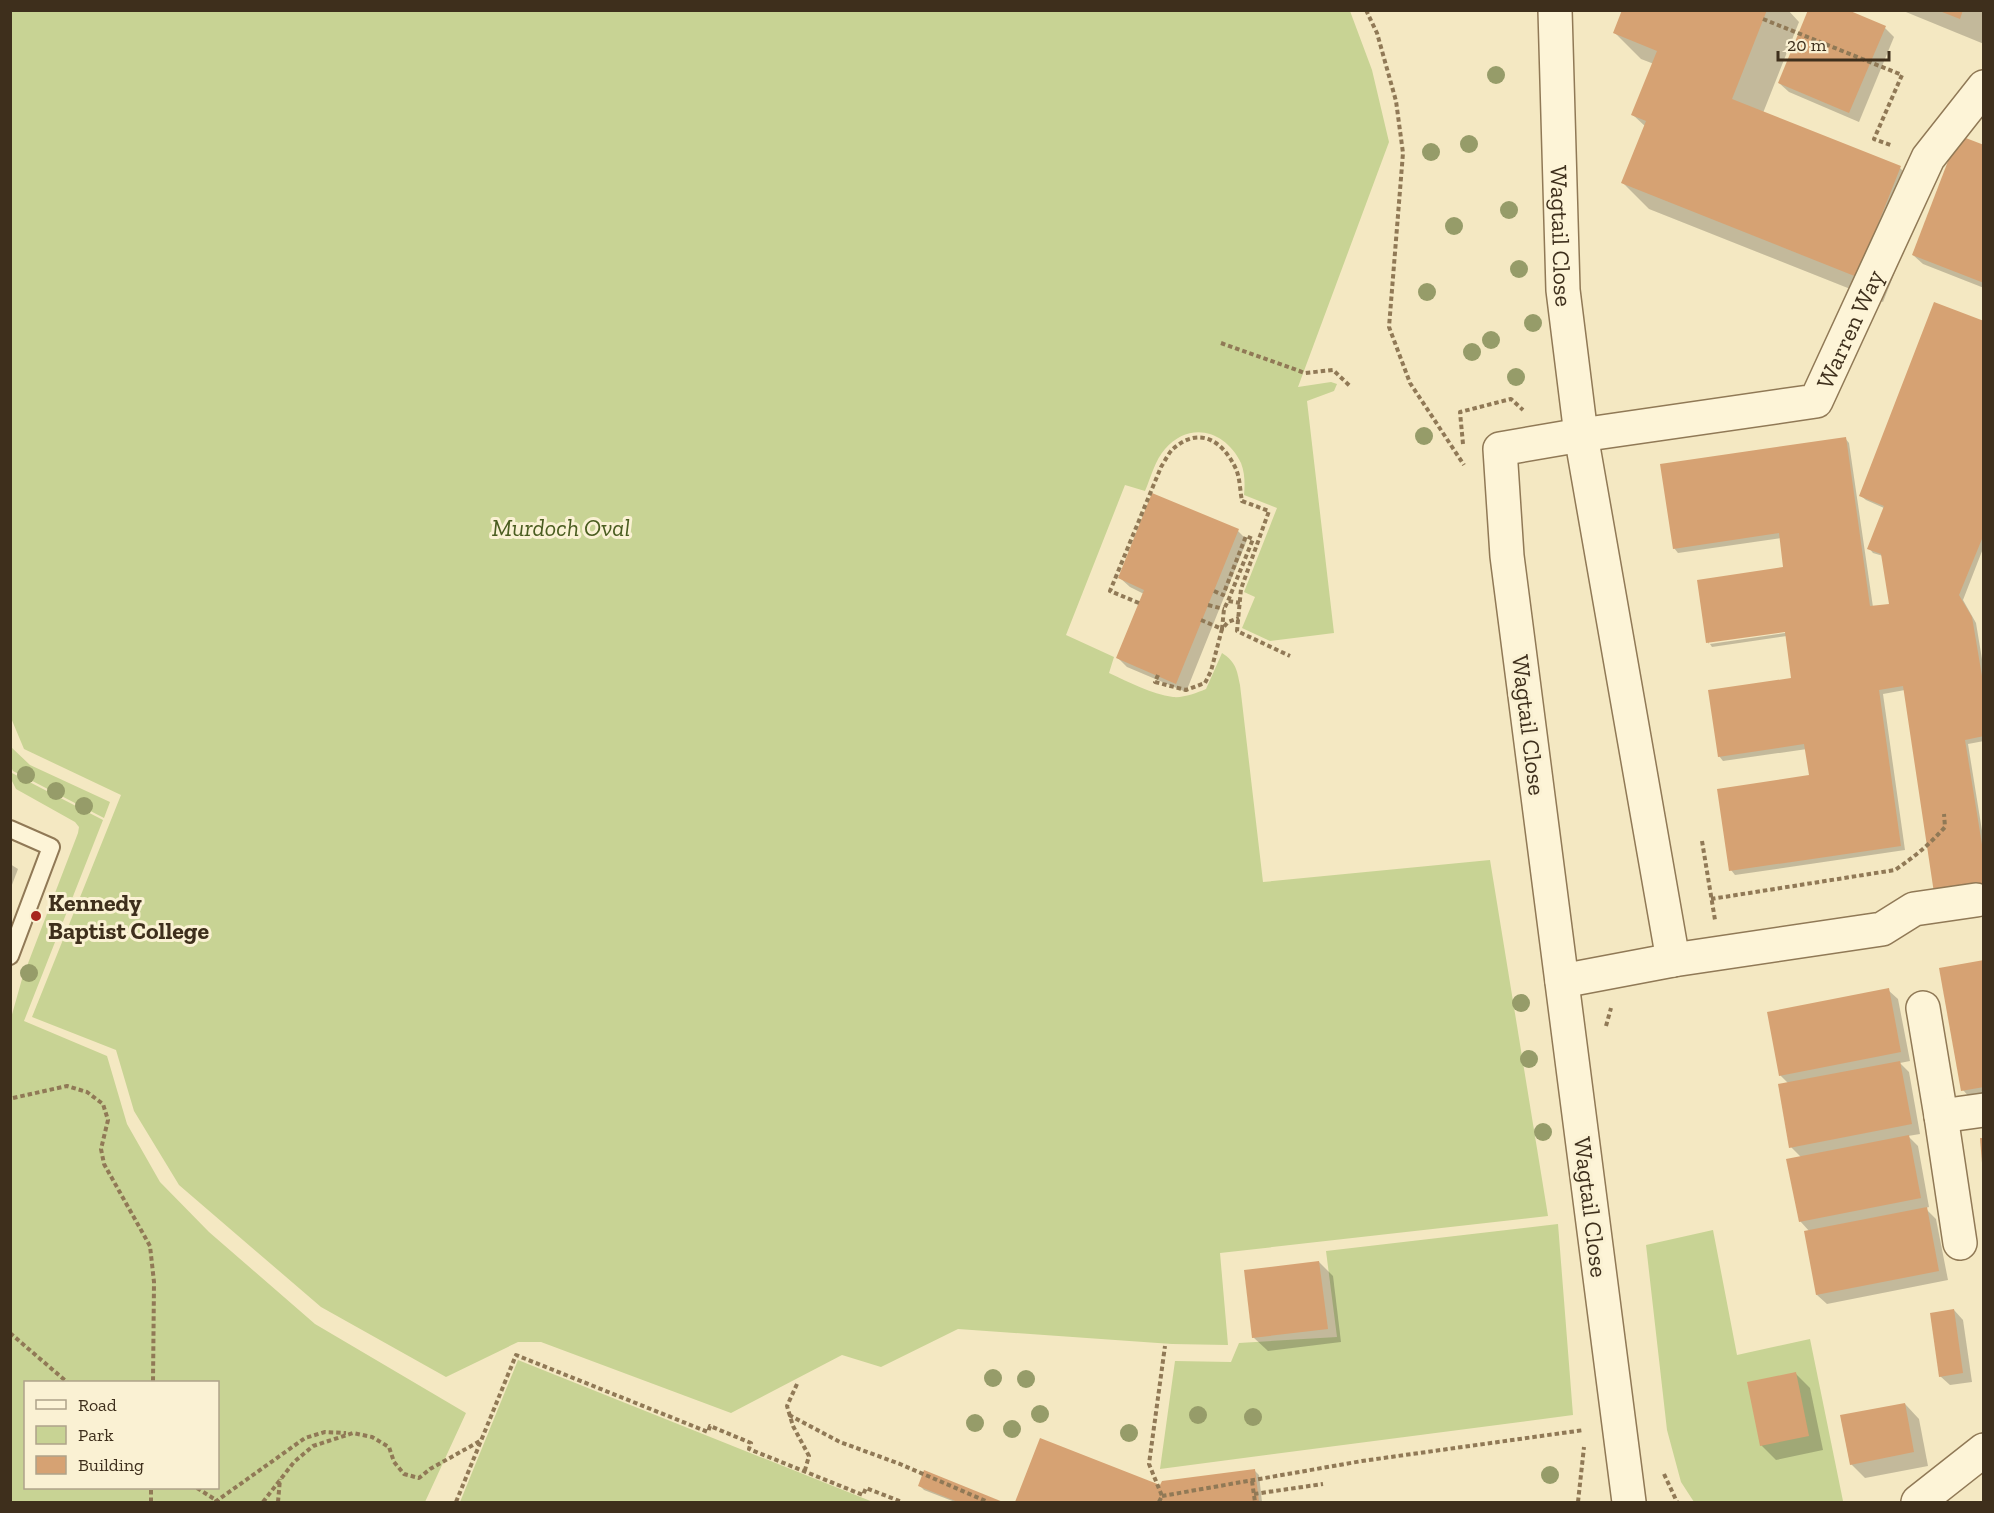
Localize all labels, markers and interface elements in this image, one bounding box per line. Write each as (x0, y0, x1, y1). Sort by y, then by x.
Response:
scale bar (1778, 24, 1889, 62)
text: 20 m (1787, 34, 1827, 56)
street label: Wagtail Close (1545, 165, 1579, 308)
street label: Warren Way (1809, 264, 1889, 393)
park label: Murdoch Oval (492, 513, 630, 542)
street label: Wagtail Close (1506, 653, 1552, 797)
place label: Kennedy Baptist College (48, 888, 209, 945)
marker: Kennedy Baptist College (29, 909, 43, 923)
street label: Wagtail Close (1568, 1135, 1614, 1279)
legend (24, 1381, 219, 1489)
text: Road (78, 1394, 117, 1416)
text: Park (78, 1424, 114, 1446)
text: Building (78, 1454, 144, 1476)

